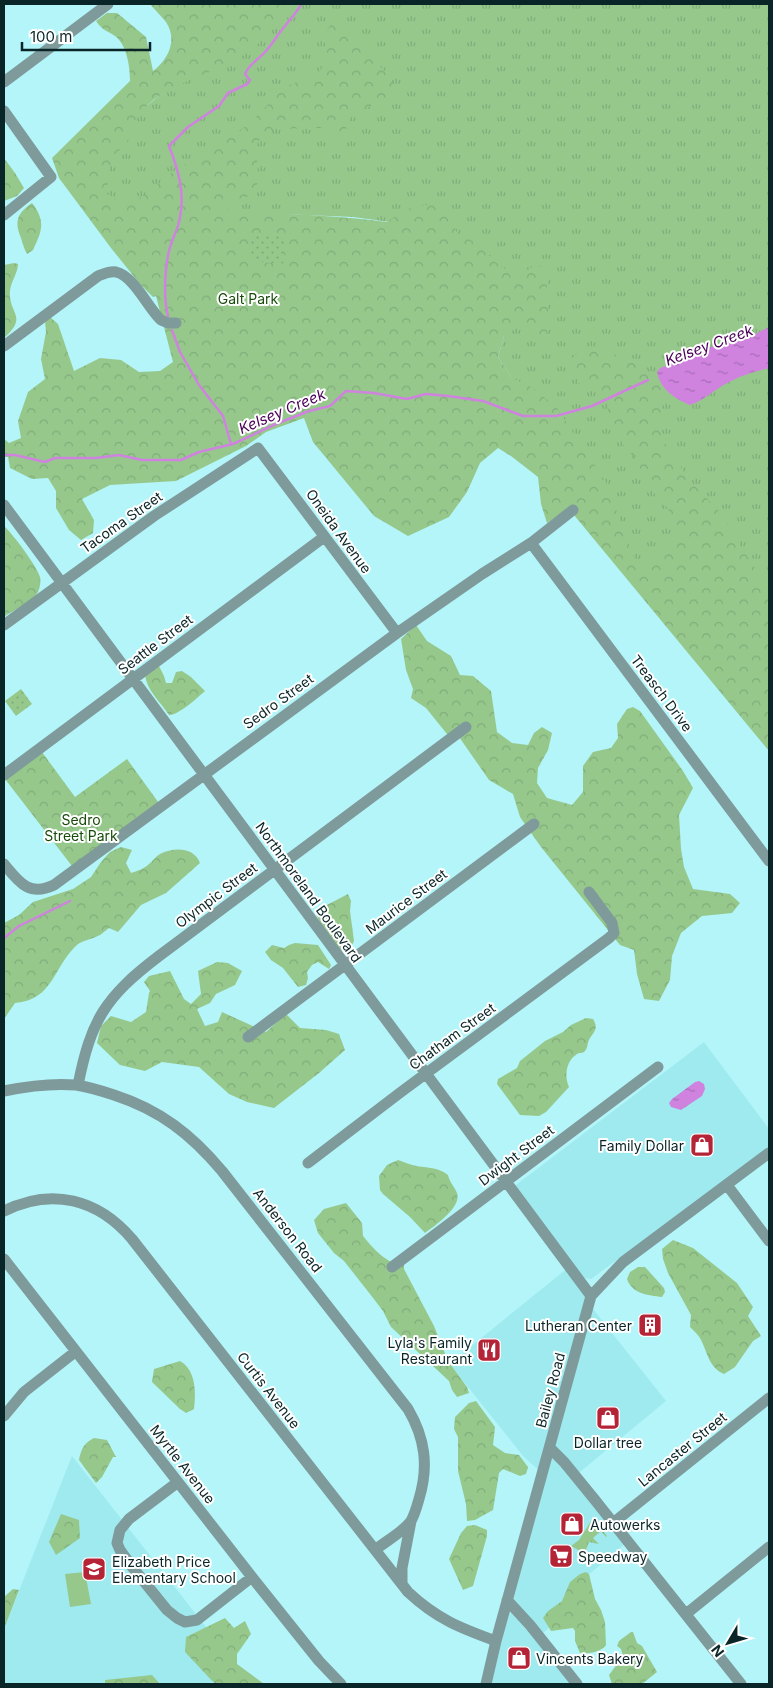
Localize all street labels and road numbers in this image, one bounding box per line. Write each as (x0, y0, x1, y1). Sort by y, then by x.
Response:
street label: Oneida Avenue (303, 486, 375, 576)
street label: Tacoma Street (77, 487, 165, 556)
street label: Seattle Street (114, 610, 196, 678)
street label: Treasch Drive (628, 651, 696, 735)
street label: Sedro Street (240, 670, 317, 732)
street label: Northmoreland Boulevard (252, 818, 366, 966)
street label: Olympic Street (172, 859, 260, 931)
street label: Maurice Street (362, 865, 450, 937)
street label: Chatham Street (405, 999, 499, 1073)
street label: Dwight Street (475, 1121, 557, 1189)
street label: Anderson Road (250, 1185, 326, 1275)
street label: Curtis Avenue (234, 1348, 304, 1432)
street label: Bailey Road (532, 1350, 568, 1430)
street label: Lancaster Street (634, 1408, 730, 1490)
street label: Myrtle Avenue (147, 1421, 219, 1507)

